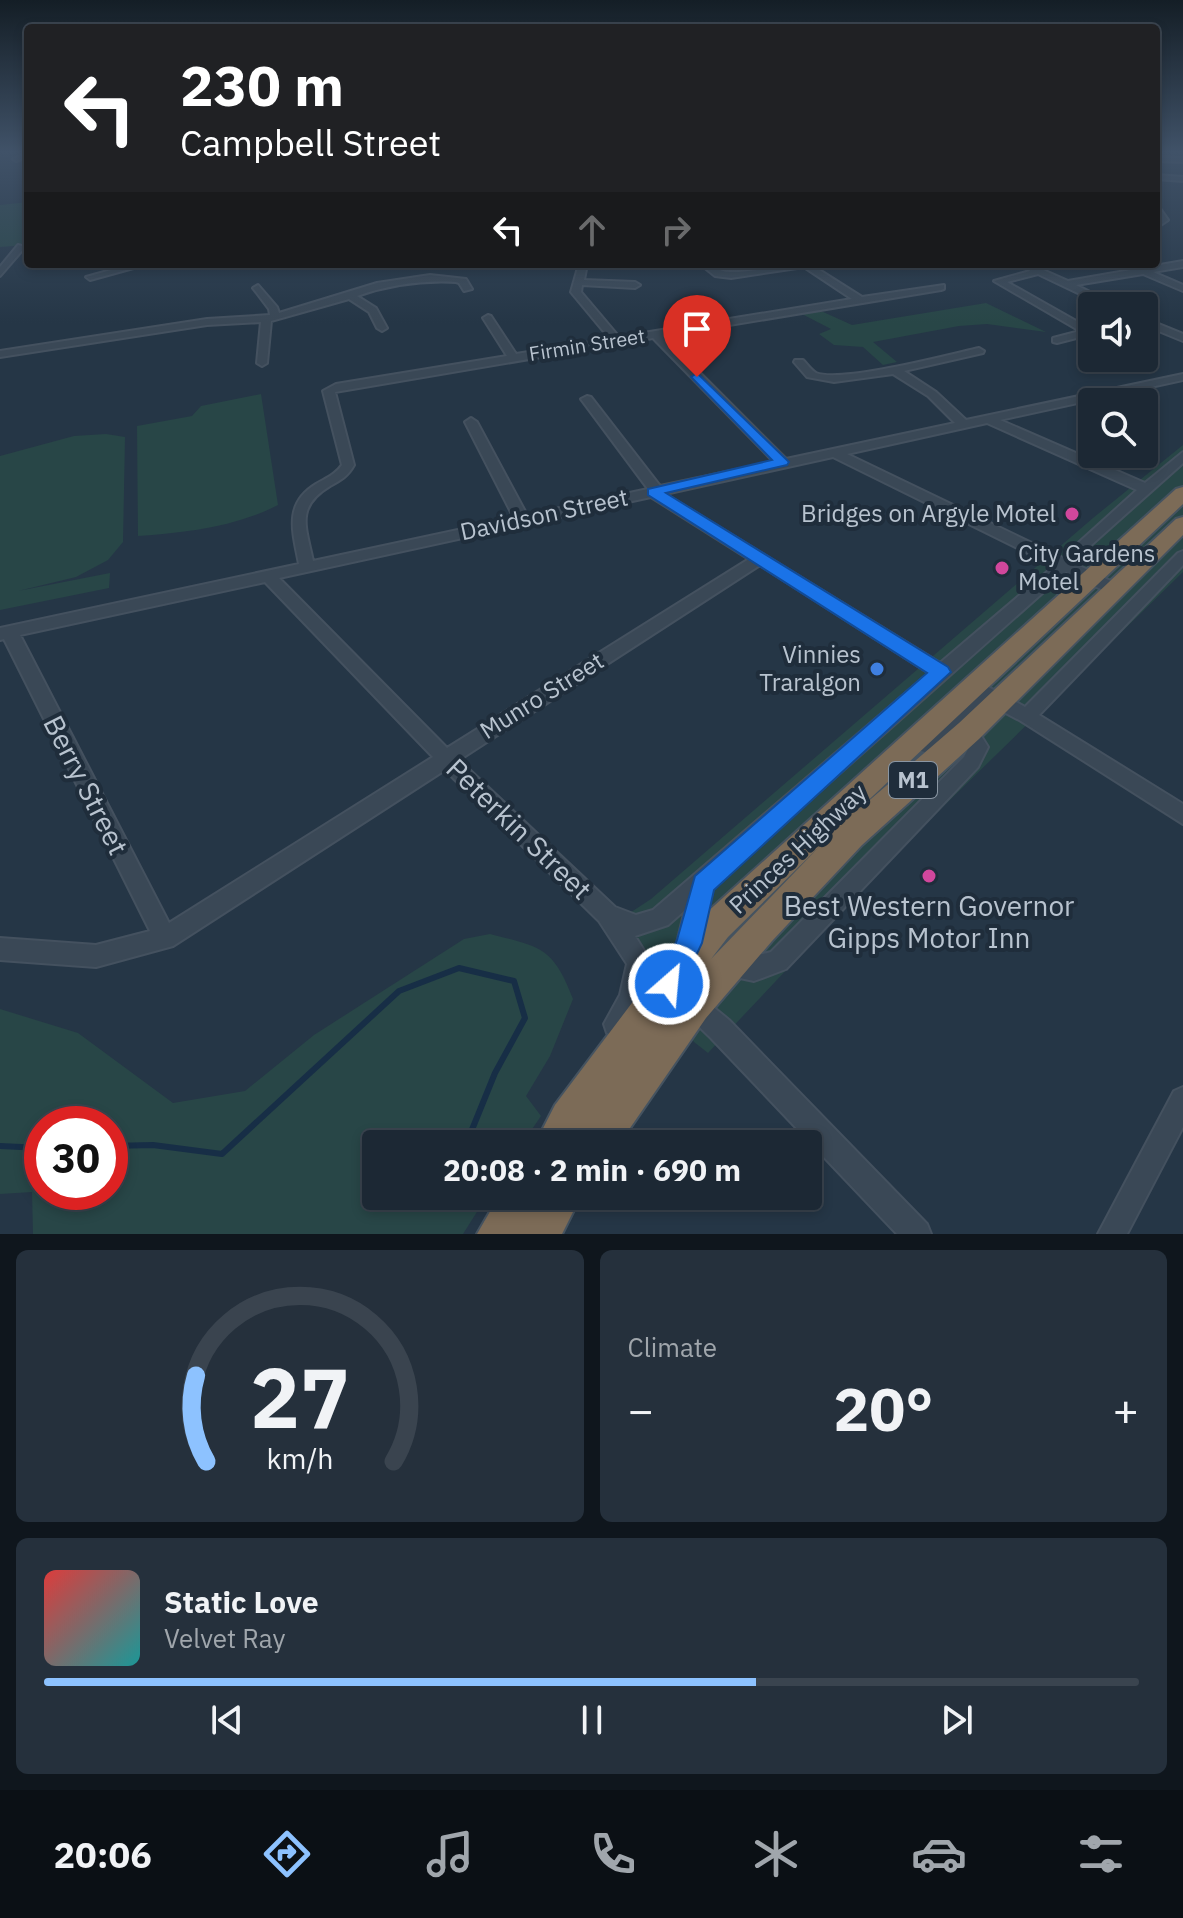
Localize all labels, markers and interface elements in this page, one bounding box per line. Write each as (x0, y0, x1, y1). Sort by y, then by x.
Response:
text: 230 m (180, 49, 344, 121)
icon: left (48, 56, 152, 160)
text: Campbell Street (180, 119, 441, 166)
icon: left (486, 208, 530, 252)
icon: ahead (570, 208, 614, 252)
icon: right (654, 208, 698, 252)
map controls (1078, 292, 1158, 468)
button: sound (1078, 292, 1158, 372)
pin (663, 295, 731, 377)
icon: arrive (675, 307, 719, 351)
street label: Firmin Street (527, 322, 647, 367)
button: search (1078, 388, 1158, 468)
street label: Davidson Street (457, 481, 631, 547)
place label: Bridges on Argyle Motel (801, 497, 1056, 529)
marker: Bridges on Argyle Motel (1063, 505, 1081, 523)
place label: City Gardens Motel (1018, 537, 1156, 597)
marker: City Gardens Motel (993, 559, 1011, 577)
place label: Vinnies Traralgon (759, 638, 861, 698)
street label: Munro Street (473, 644, 609, 746)
marker: Vinnies Traralgon (868, 660, 886, 678)
street label: Berry Street (35, 709, 137, 861)
street label: Peterkin Street (439, 750, 600, 907)
road number: M1 (889, 762, 937, 798)
street label: Princes Highway (722, 776, 873, 920)
marker: Best Western Governor Gipps Motor Inn (920, 867, 938, 885)
place label: Best Western Governor Gipps Motor Inn (784, 887, 1074, 956)
position arrow (627, 942, 711, 1026)
speed limit sign: 30 (24, 1106, 128, 1210)
text: 20:08 · 2 min · 690 m (443, 1150, 741, 1189)
text: Climate (628, 1330, 717, 1364)
text: 27 (250, 1343, 350, 1451)
text: 20° (833, 1369, 933, 1448)
text: − (628, 1381, 654, 1438)
text: + (1113, 1381, 1139, 1438)
text: km/h (266, 1440, 333, 1477)
text: Static Love (164, 1582, 319, 1621)
text: Velvet Ray (164, 1621, 285, 1655)
icon: previous (205, 1698, 249, 1742)
icon: pause (570, 1698, 614, 1742)
icon: next (935, 1698, 979, 1742)
icon: directions (259, 1826, 315, 1882)
icon: music (422, 1826, 478, 1882)
icon: phone (585, 1826, 641, 1882)
icon: climate (748, 1826, 804, 1882)
icon: car (911, 1826, 967, 1882)
icon: filters (1073, 1826, 1129, 1882)
text: 20:06 (53, 1831, 152, 1878)

